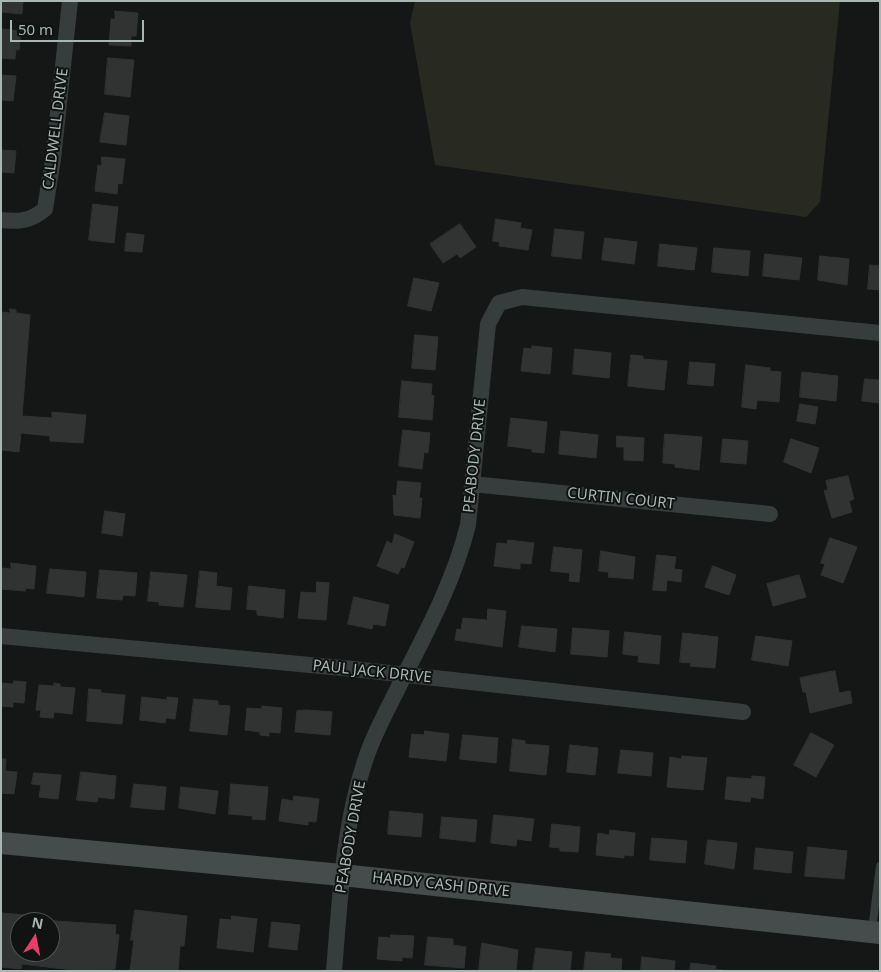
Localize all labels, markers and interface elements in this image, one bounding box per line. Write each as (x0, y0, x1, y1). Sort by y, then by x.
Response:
scale bar (12, 10, 146, 42)
text: 50 m (18, 19, 53, 39)
street label: CALDWELL DRIVE (40, 67, 72, 191)
street label: PEABODY DRIVE (460, 398, 490, 514)
street label: CURTIN COURT (566, 484, 676, 514)
street label: PAUL JACK DRIVE (312, 657, 432, 687)
street label: PEABODY DRIVE (332, 779, 370, 895)
street label: HARDY CASH DRIVE (371, 869, 511, 901)
north arrow (10, 912, 60, 962)
text: N (30, 912, 45, 933)

